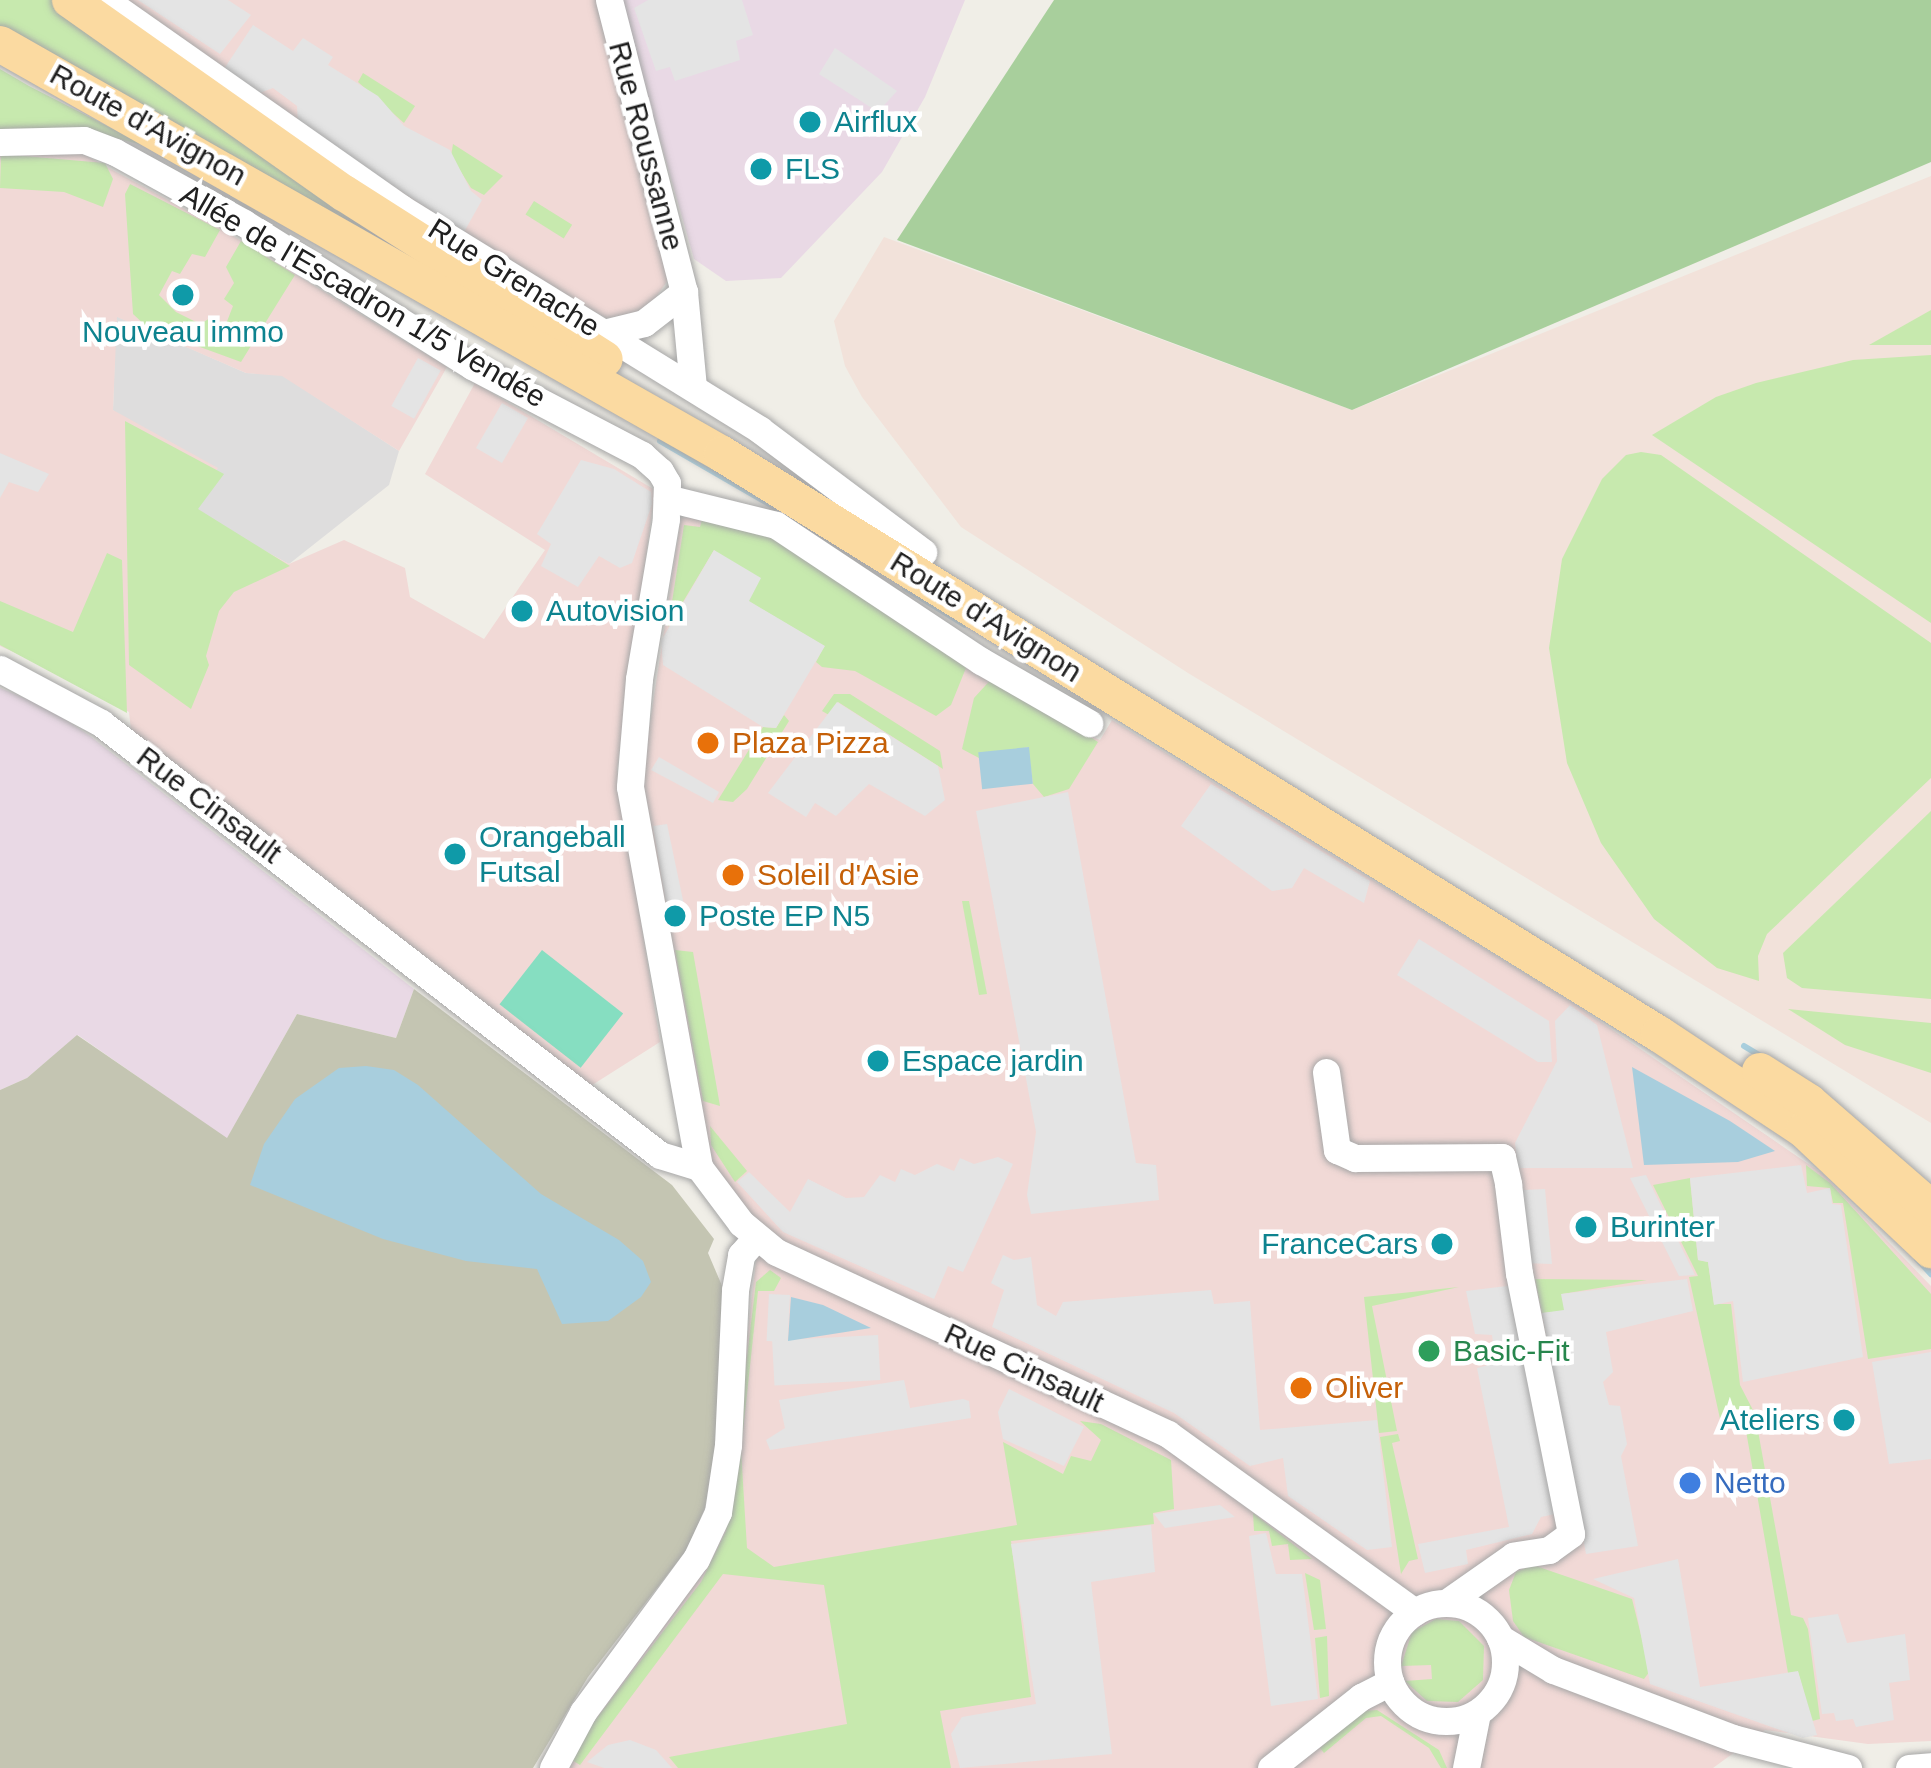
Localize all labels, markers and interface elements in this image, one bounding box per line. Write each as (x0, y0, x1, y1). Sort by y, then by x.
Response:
street label: Rue Roussanne (601, 37, 691, 255)
street label: Route d'Avignon (44, 56, 252, 194)
place label: Airflux (834, 104, 917, 140)
marker: Airflux (797, 109, 823, 135)
place label: FLS (785, 151, 840, 187)
marker: FLS (748, 156, 774, 182)
street label: Allée de l'Escadron 1/5 Vendée (174, 176, 552, 416)
street label: Rue Grenache (422, 211, 606, 345)
marker: Nouveau immo (170, 282, 196, 308)
place label: Nouveau immo (82, 314, 284, 350)
street label: Route d'Avignon (884, 544, 1088, 690)
place label: Autovision (546, 593, 684, 629)
marker: Autovision (509, 598, 535, 624)
place label: Plaza Pizza (732, 725, 889, 761)
marker: Plaza Pizza (695, 730, 721, 756)
street label: Rue Cinsault (130, 739, 288, 871)
place label: Orangeball Futsal (479, 819, 626, 890)
marker: Orangeball Futsal (442, 841, 468, 867)
place label: Soleil d'Asie (757, 857, 919, 893)
marker: Soleil d'Asie (720, 862, 746, 888)
place label: Poste EP N5 (699, 898, 871, 934)
marker: Poste EP N5 (662, 903, 688, 929)
place label: Espace jardin (902, 1043, 1084, 1079)
marker: Espace jardin (865, 1048, 891, 1074)
place label: Burinter (1610, 1209, 1715, 1245)
marker: Burinter (1573, 1214, 1599, 1240)
place label: FranceCars (1261, 1226, 1418, 1262)
marker: FranceCars (1429, 1231, 1455, 1257)
street label: Rue Cinsault (939, 1315, 1109, 1421)
place label: Basic-Fit (1453, 1333, 1570, 1369)
marker: Basic-Fit (1416, 1338, 1442, 1364)
place label: Oliver (1325, 1370, 1403, 1406)
marker: Oliver (1288, 1375, 1314, 1401)
place label: Ateliers (1720, 1402, 1820, 1438)
marker: Ateliers (1831, 1407, 1857, 1433)
place label: Netto (1714, 1465, 1786, 1501)
marker: Netto (1677, 1470, 1703, 1496)

